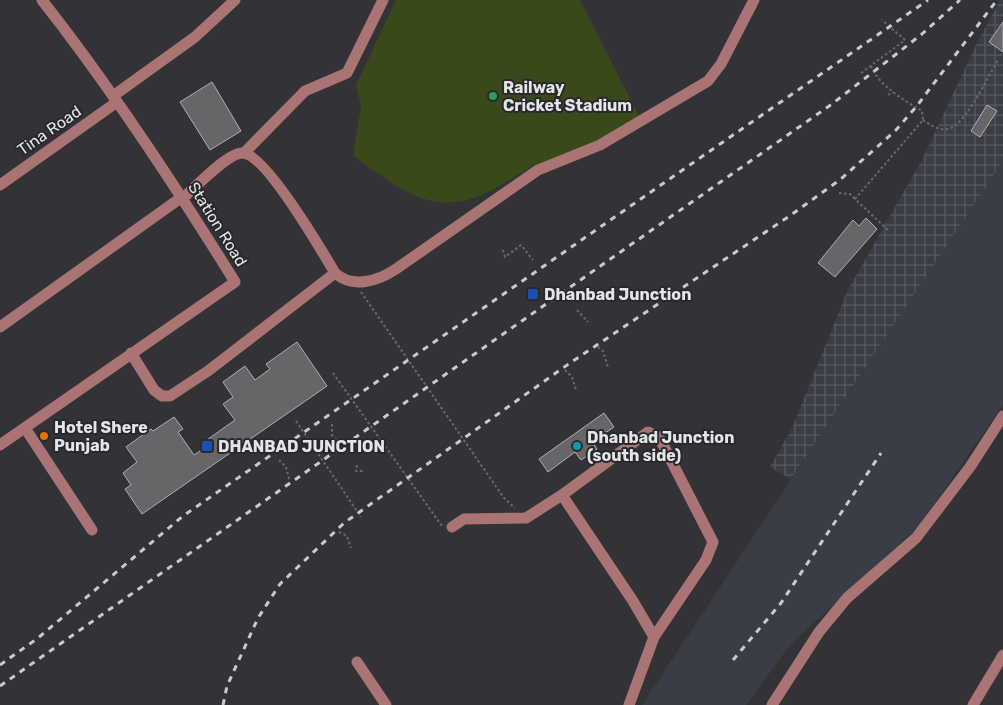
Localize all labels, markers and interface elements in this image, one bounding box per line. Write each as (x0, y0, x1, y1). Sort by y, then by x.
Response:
place label: Railway Cricket Stadium (503, 78, 632, 115)
marker: Railway Cricket Stadium (487, 90, 499, 102)
street label: Tina Road (14, 102, 85, 159)
street label: Station Road (184, 179, 251, 270)
place label: Dhanbad Junction (544, 285, 691, 304)
marker: Dhanbad Junction (526, 287, 540, 301)
place label: Hotel Shere Punjab (54, 418, 148, 455)
place label: Dhanbad Junction (south side) (587, 428, 734, 465)
marker: Hotel Shere Punjab (38, 430, 50, 442)
place label: DHANBAD JUNCTION (218, 437, 385, 456)
marker: DHANBAD JUNCTION (200, 439, 214, 453)
marker: Dhanbad Junction (south side) (571, 440, 583, 452)

